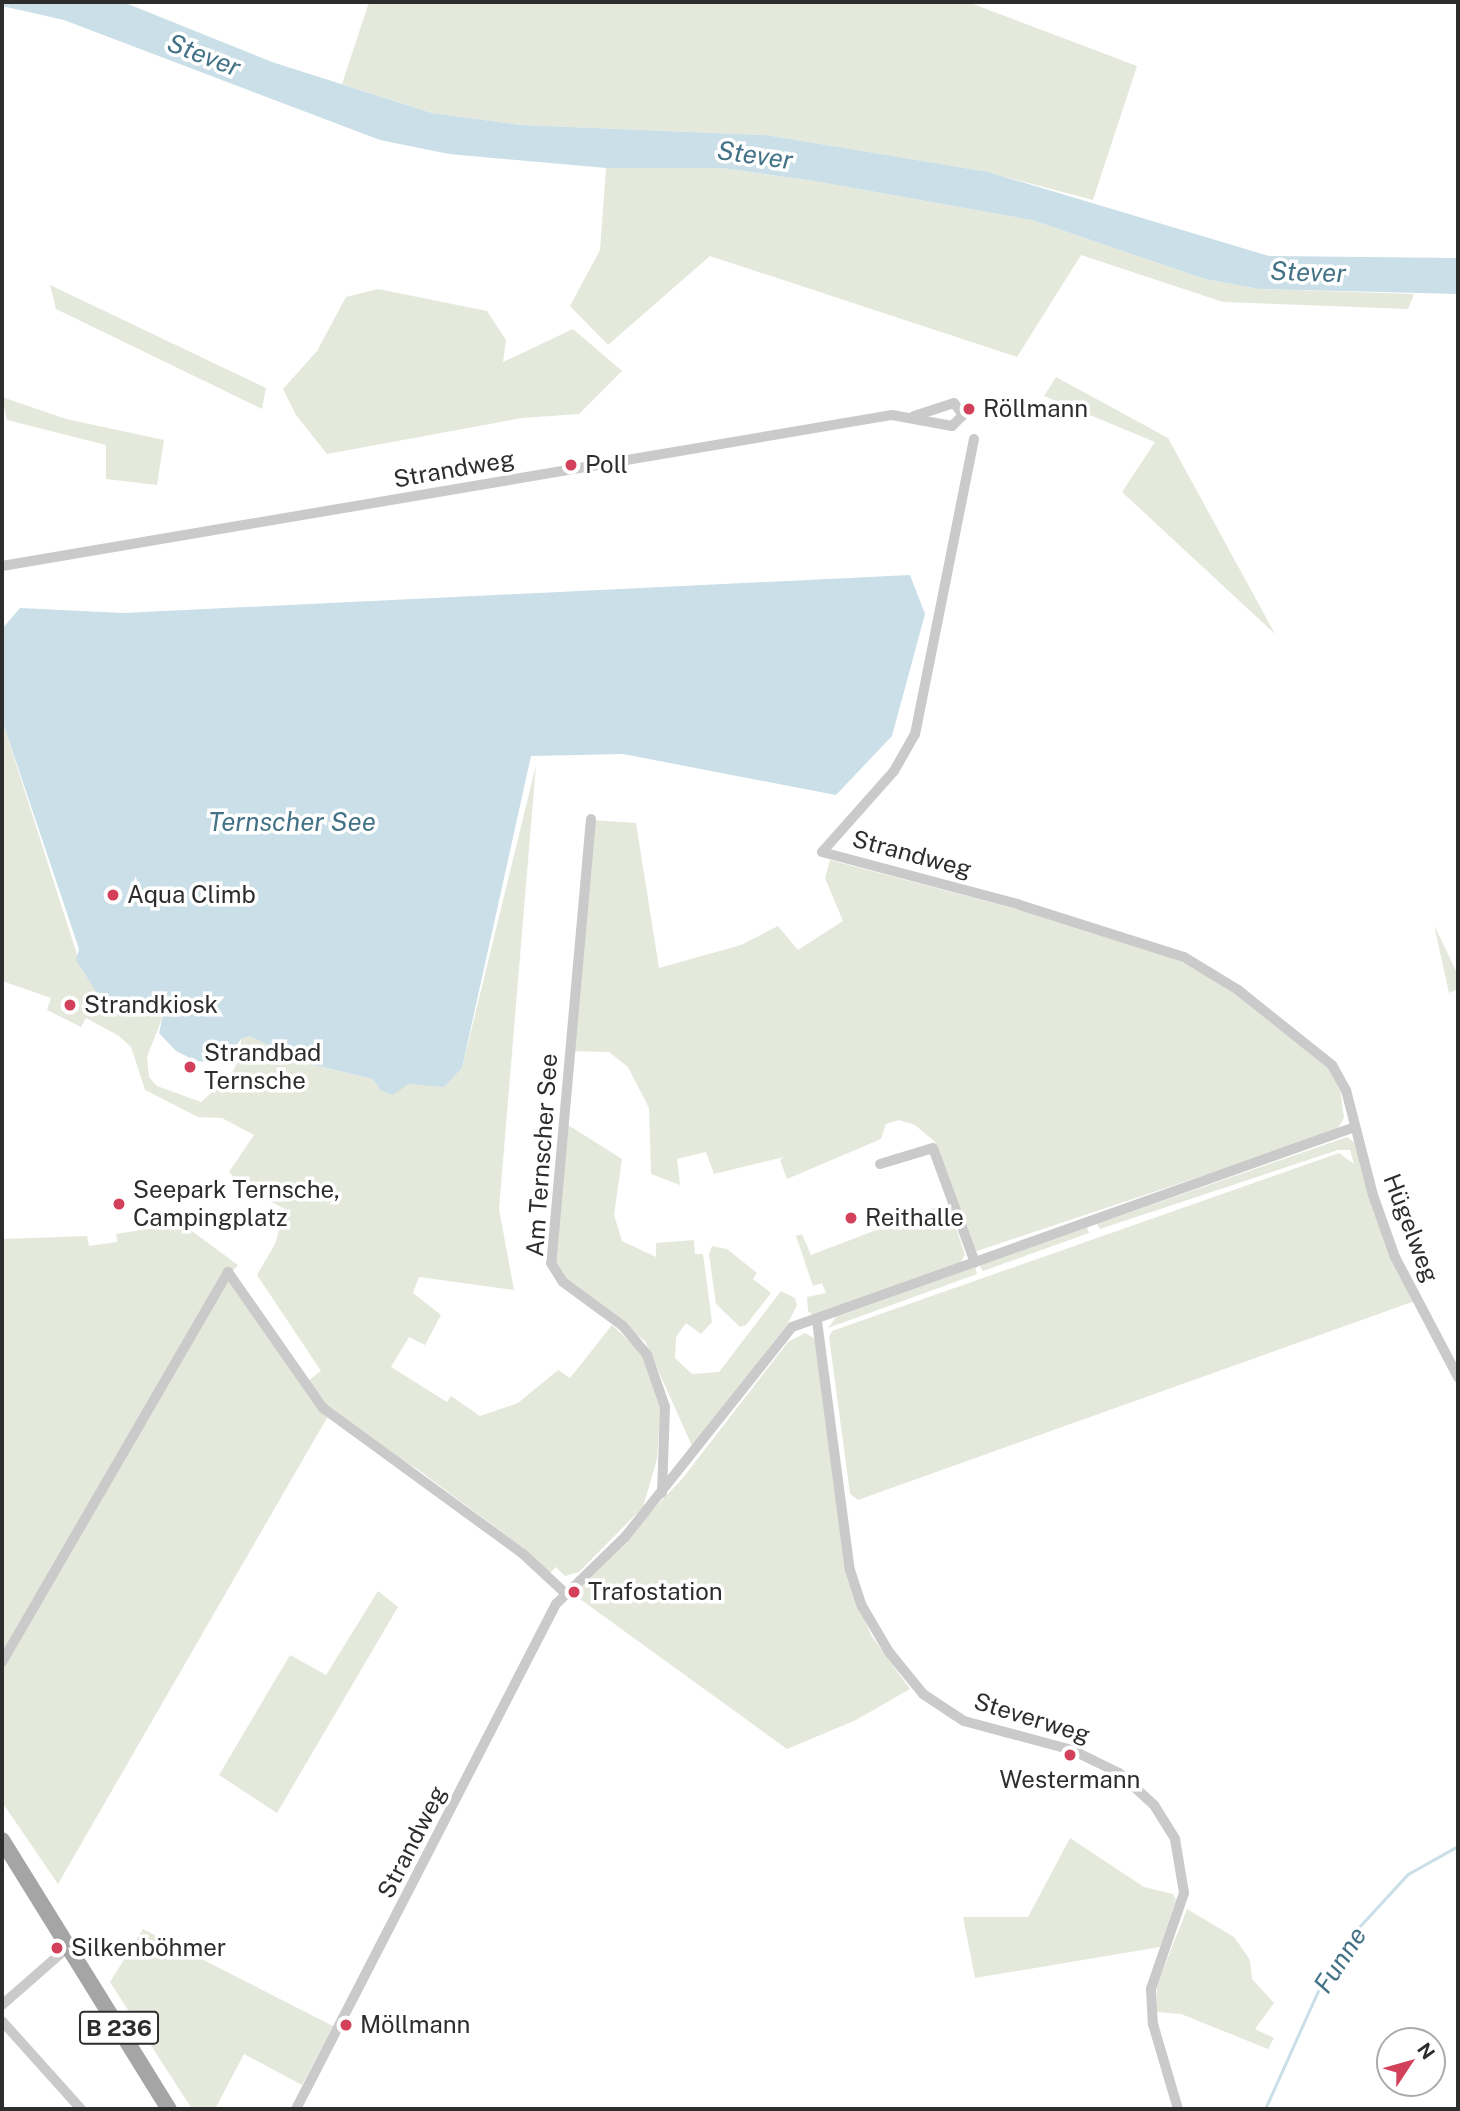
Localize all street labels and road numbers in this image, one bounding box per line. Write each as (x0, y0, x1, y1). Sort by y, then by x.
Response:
street label: Strandweg (391, 444, 517, 494)
street label: Strandweg (849, 824, 975, 884)
street label: Am Ternscher See (521, 1052, 563, 1258)
street label: Hügelweg (1377, 1170, 1445, 1286)
street label: Steverweg (970, 1687, 1094, 1749)
street label: Strandweg (371, 1781, 453, 1903)
road number: B 236 (79, 2008, 159, 2048)

